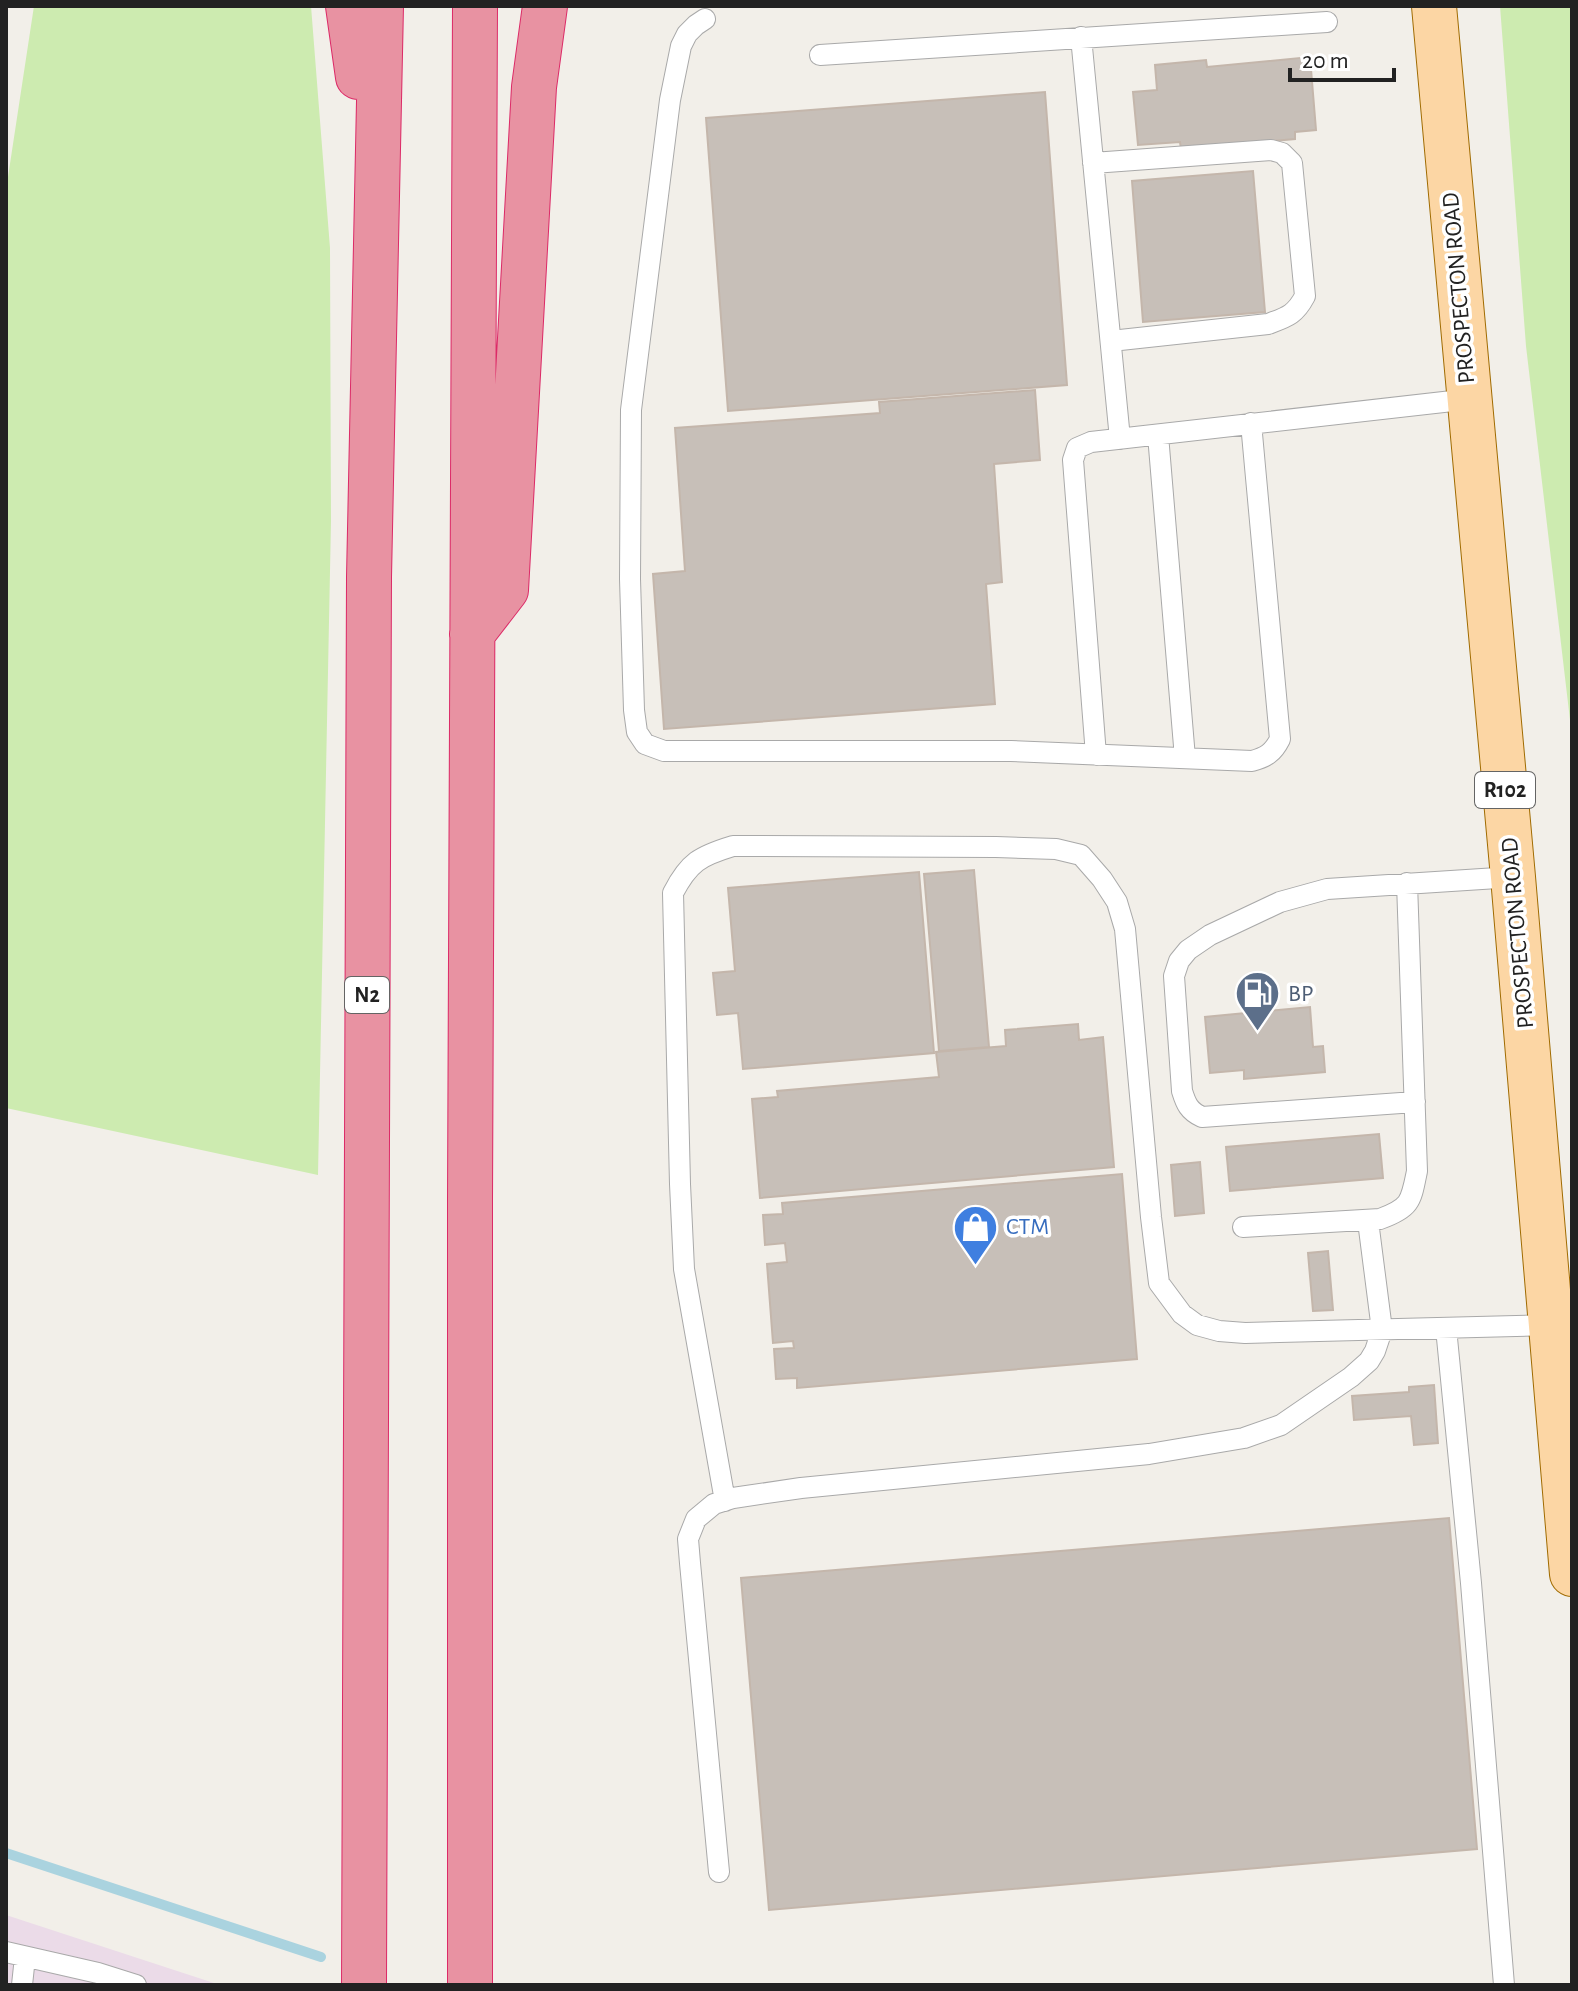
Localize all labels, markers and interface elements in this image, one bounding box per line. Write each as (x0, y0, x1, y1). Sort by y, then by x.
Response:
scale bar (1290, 32, 1394, 82)
text: 20 m (1302, 49, 1349, 73)
street label: PROSPECTON ROAD (1439, 191, 1479, 385)
road number: R102 (1475, 772, 1535, 808)
street label: PROSPECTON ROAD (1498, 836, 1538, 1030)
fuel station icon: BP (1233, 970, 1281, 1033)
road number: N2 (345, 977, 389, 1013)
place label: BP (1288, 982, 1313, 1006)
shop icon: CTM (951, 1203, 999, 1266)
place label: CTM (1006, 1215, 1049, 1239)

